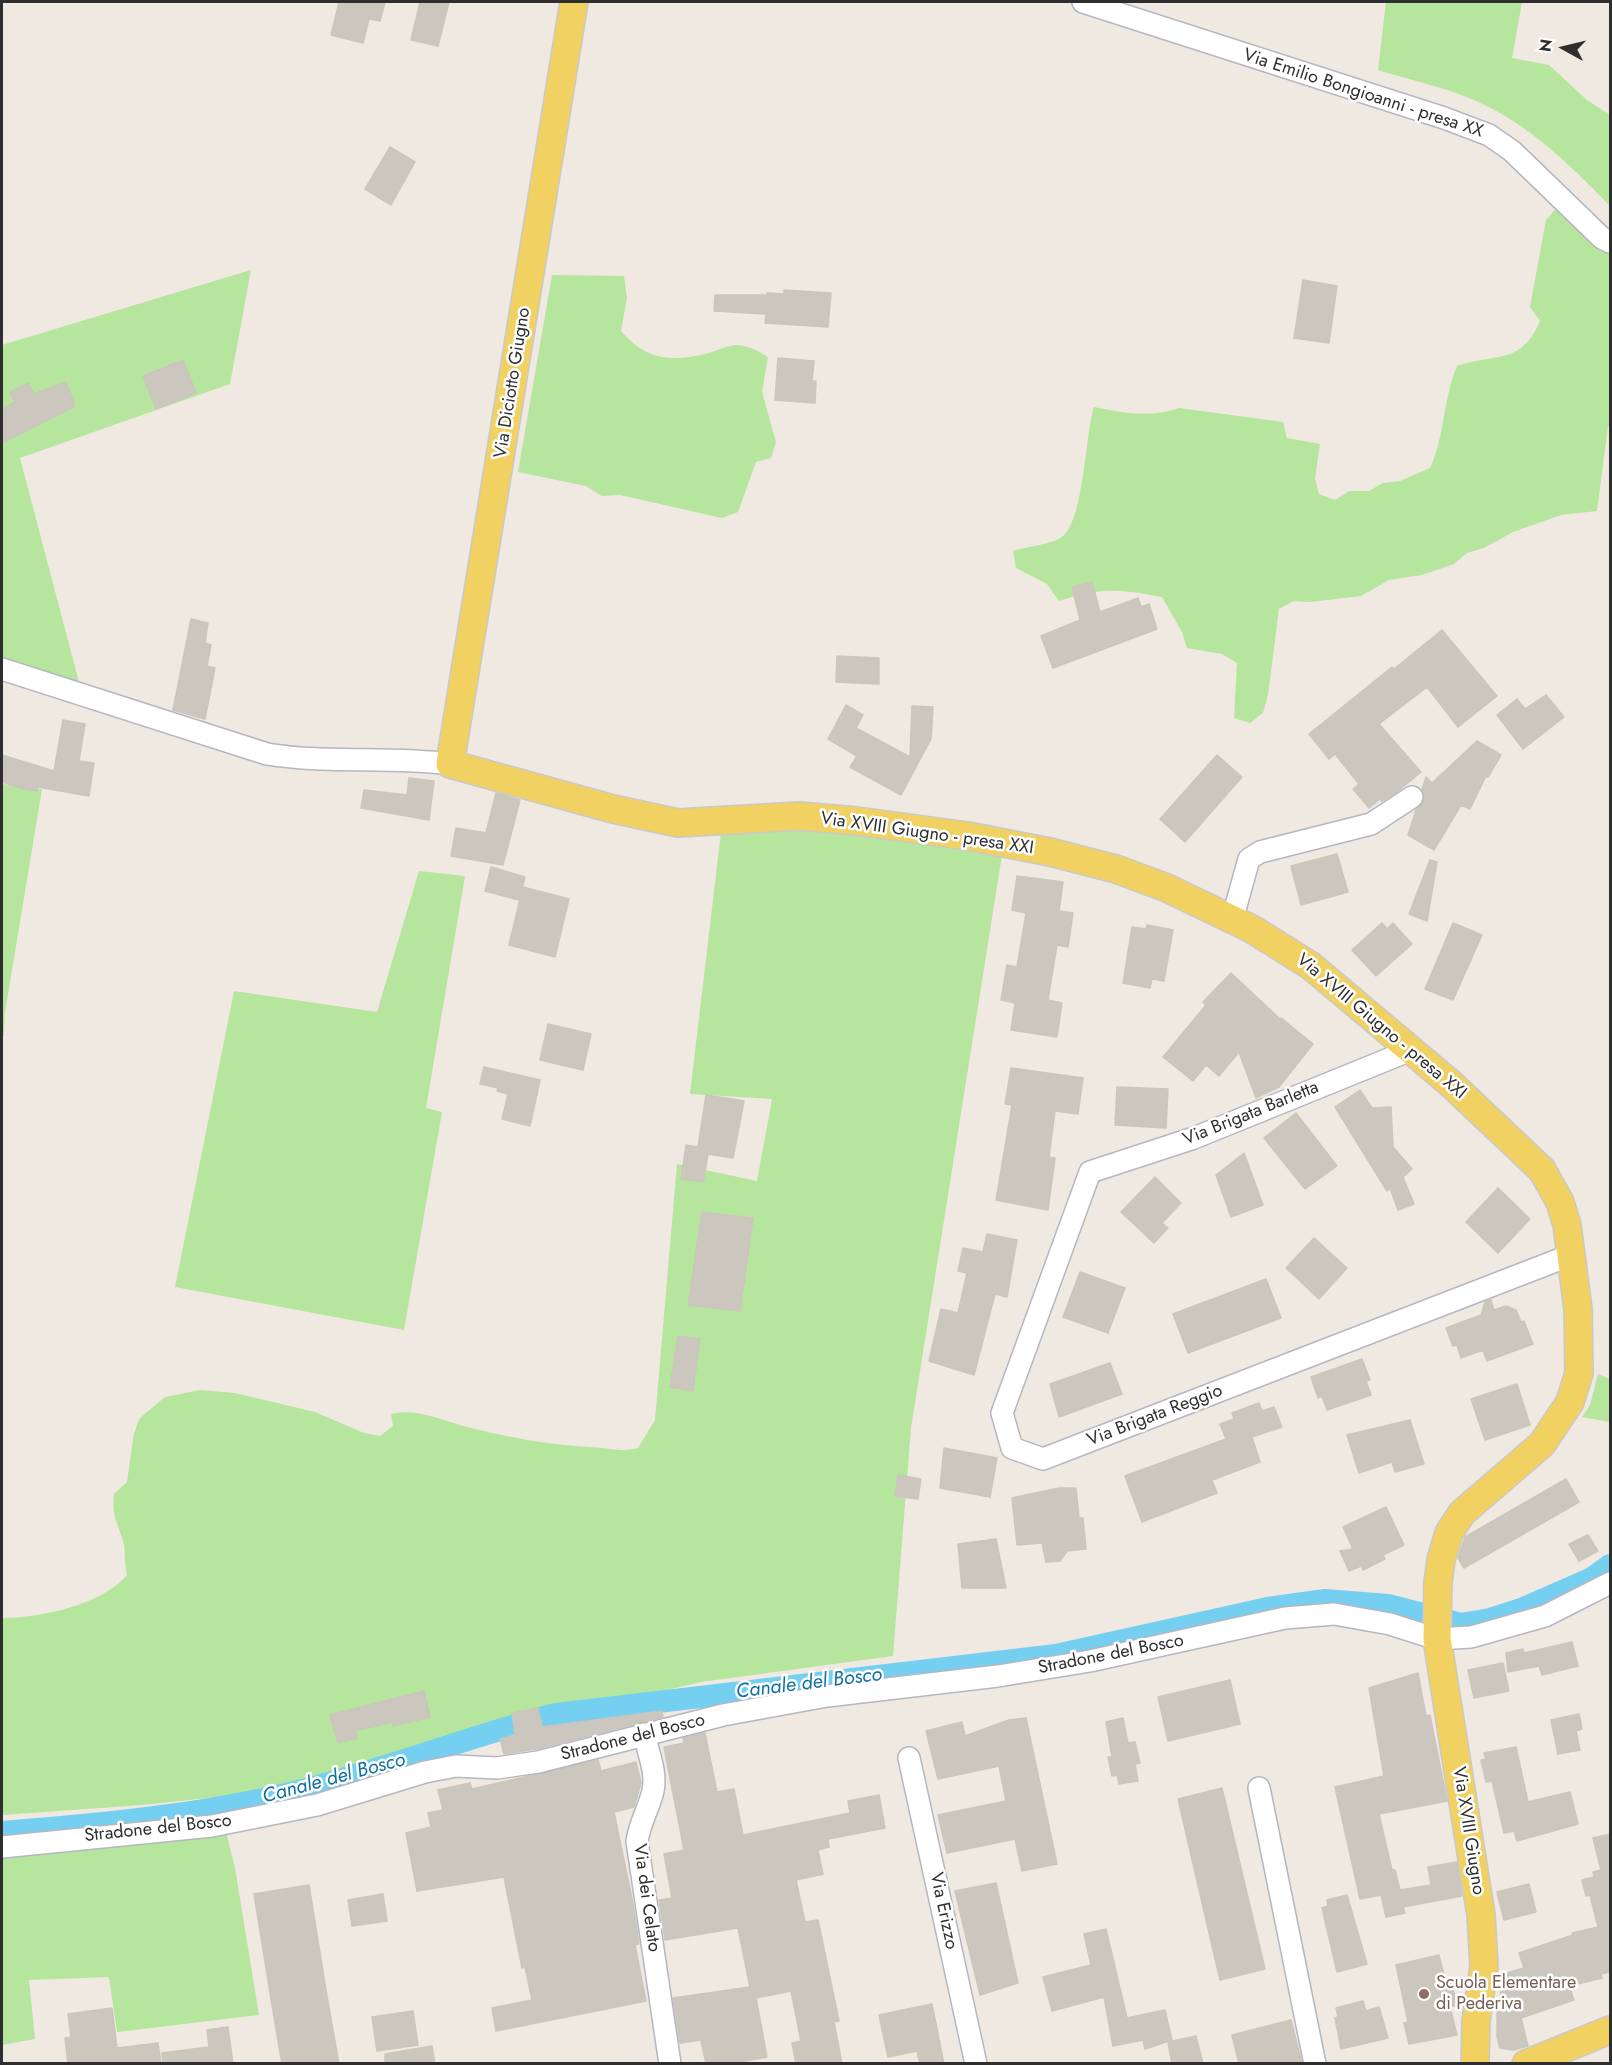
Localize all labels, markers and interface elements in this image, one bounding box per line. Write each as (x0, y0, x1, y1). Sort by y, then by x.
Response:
north arrow (1534, 18, 1594, 78)
text: N (1533, 38, 1558, 53)
street label: Via Emilio Bongioanni - presa XX (1240, 45, 1486, 143)
street label: Via Diciotto Giugno (490, 306, 536, 460)
street label: Via XVIII Giugno - presa XXI (819, 808, 1035, 860)
street label: Via XVIII Giugno - presa XXI (1292, 950, 1470, 1104)
street label: Via Brigata Barletta (1180, 1077, 1322, 1151)
street label: Via Brigata Reggio (1084, 1380, 1226, 1452)
street label: Stradone del Bosco (1036, 1630, 1186, 1680)
water label: Canale del Bosco (735, 1663, 883, 1705)
street label: Stradone del Bosco (559, 1710, 707, 1766)
water label: Canale del Bosco (260, 1748, 408, 1810)
street label: Via XVIII Giugno (1447, 1765, 1489, 1897)
street label: Stradone del Bosco (83, 1811, 233, 1847)
street label: Via dei Celato (628, 1843, 664, 1953)
street label: Via Erizzo (924, 1871, 962, 1951)
place label: Scuola Elementare di Pederiva (1436, 1973, 1576, 2016)
marker: Scuola Elementare di Pederiva (1417, 1987, 1431, 2001)

